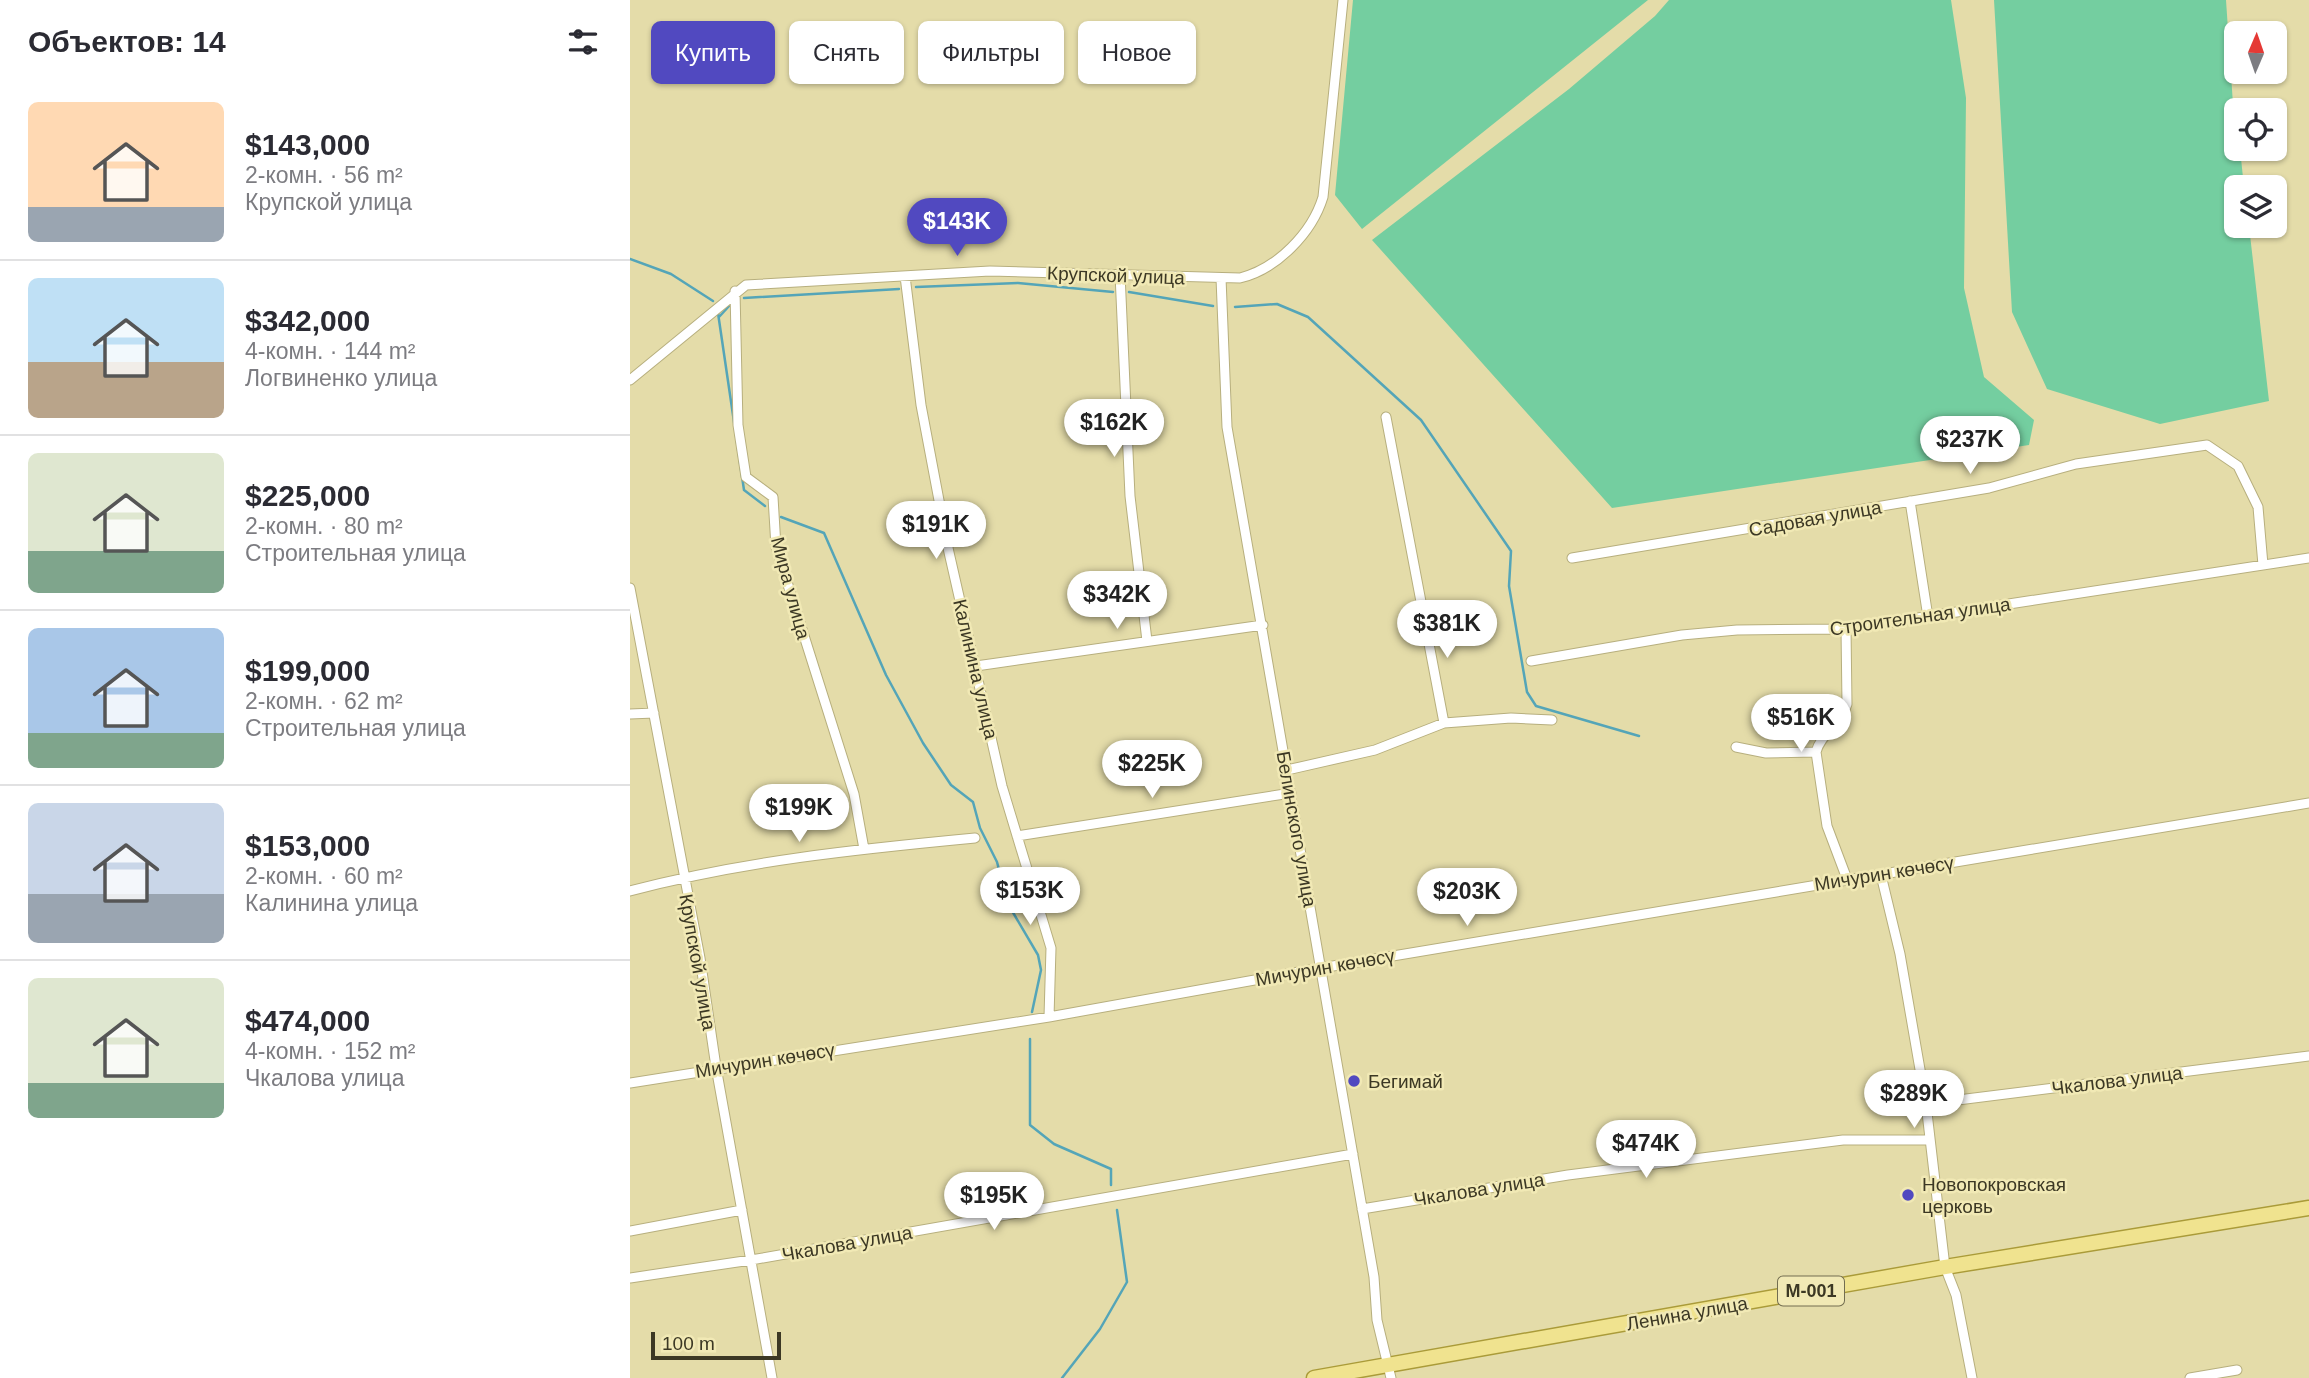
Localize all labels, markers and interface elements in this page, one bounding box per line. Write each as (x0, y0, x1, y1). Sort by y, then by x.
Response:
chip: Купить (651, 21, 775, 84)
chip: Снять (789, 21, 904, 84)
chip: Фильтры (918, 21, 1064, 84)
chip: Новое (1078, 21, 1196, 84)
north arrow (2224, 21, 2287, 84)
map controls (2224, 21, 2287, 238)
icon: filters (564, 23, 602, 61)
text: Объектов: 14 (28, 25, 226, 58)
button: locate (2224, 98, 2287, 161)
text: $143,000 (245, 128, 370, 161)
icon: home (84, 130, 168, 214)
text: 2-комн. · 56 m² (245, 162, 403, 188)
button: layers (2224, 175, 2287, 238)
text: Крупской улица (245, 189, 412, 215)
pin: $143K (908, 198, 1006, 258)
text: $143K (923, 208, 991, 234)
street label: Крупской улица (1047, 263, 1186, 288)
text: $342,000 (245, 304, 370, 337)
icon: home (84, 306, 168, 390)
text: 4-комн. · 144 m² (245, 338, 416, 364)
text: Логвиненко улица (245, 365, 437, 391)
pin: $162K (1065, 400, 1163, 459)
text: $162K (1080, 409, 1148, 435)
pin: $237K (1921, 416, 2019, 476)
text: $237K (1936, 426, 2004, 452)
text: $225,000 (245, 479, 370, 512)
icon: home (84, 481, 168, 565)
street label: Садовая улица (1747, 496, 1884, 541)
pin: $191K (887, 502, 985, 561)
text: $191K (902, 511, 970, 537)
text: 2-комн. · 80 m² (245, 513, 403, 539)
street label: Мира улица (767, 535, 814, 642)
text: Строительная улица (245, 540, 466, 566)
pin: $342K (1068, 572, 1166, 631)
text: $342K (1083, 581, 1151, 607)
street label: Строительная улица (1828, 593, 2012, 640)
street label: Калинина улица (949, 597, 1002, 742)
pin: $381K (1398, 600, 1496, 660)
text: $381K (1413, 610, 1481, 636)
text: $199,000 (245, 654, 370, 687)
icon: home (84, 656, 168, 740)
text: 2-комн. · 62 m² (245, 688, 403, 714)
pin: $516K (1752, 694, 1850, 754)
text: $516K (1767, 704, 1835, 730)
text: Строительная улица (245, 715, 466, 741)
pin: $225K (1103, 740, 1201, 800)
text: $225K (1118, 750, 1186, 776)
street label: Белинского улица (1272, 750, 1321, 909)
pin: $199K (750, 784, 848, 844)
text: $199K (765, 794, 833, 820)
text: $153,000 (245, 829, 370, 862)
icon: home (84, 831, 168, 915)
street label: Мичурин көчөсү (1813, 852, 1956, 895)
text: 2-комн. · 60 m² (245, 863, 403, 889)
pin: $153K (981, 867, 1079, 927)
pin: $203K (1418, 869, 1516, 928)
text: $153K (996, 877, 1064, 903)
text: $203K (1433, 878, 1501, 904)
text: Калинина улица (245, 890, 418, 916)
street label: Крупской улица (675, 892, 720, 1032)
street label: Мичурин көчөсү (1254, 945, 1397, 990)
text: $474,000 (245, 1004, 370, 1037)
icon: home (84, 1006, 168, 1090)
text: 4-комн. · 152 m² (245, 1038, 416, 1064)
street label: Мичурин көчөсү (694, 1039, 837, 1082)
street label: Чкалова улица (2050, 1062, 2184, 1099)
text: Чкалова улица (245, 1065, 405, 1091)
pin: $289K (1865, 1070, 1963, 1130)
place label: Бегимай (1368, 1071, 1443, 1092)
marker: Бегимай (1346, 1073, 1362, 1089)
text: $289K (1880, 1080, 1948, 1106)
pin: $474K (1597, 1120, 1695, 1180)
text: $474K (1612, 1130, 1680, 1156)
street label: Чкалова улица (1412, 1169, 1546, 1210)
pin: $195K (945, 1172, 1043, 1232)
place label: Новопокровская церковь (1922, 1174, 2066, 1217)
text: $195K (960, 1182, 1028, 1208)
marker: Новопокровская церковь (1900, 1187, 1916, 1203)
street label: Чкалова улица (780, 1222, 914, 1265)
road number: М-001 (1778, 1276, 1844, 1306)
street label: Ленина улица (1625, 1292, 1750, 1334)
scale bar (651, 1329, 780, 1361)
text: 100 m (662, 1333, 715, 1354)

